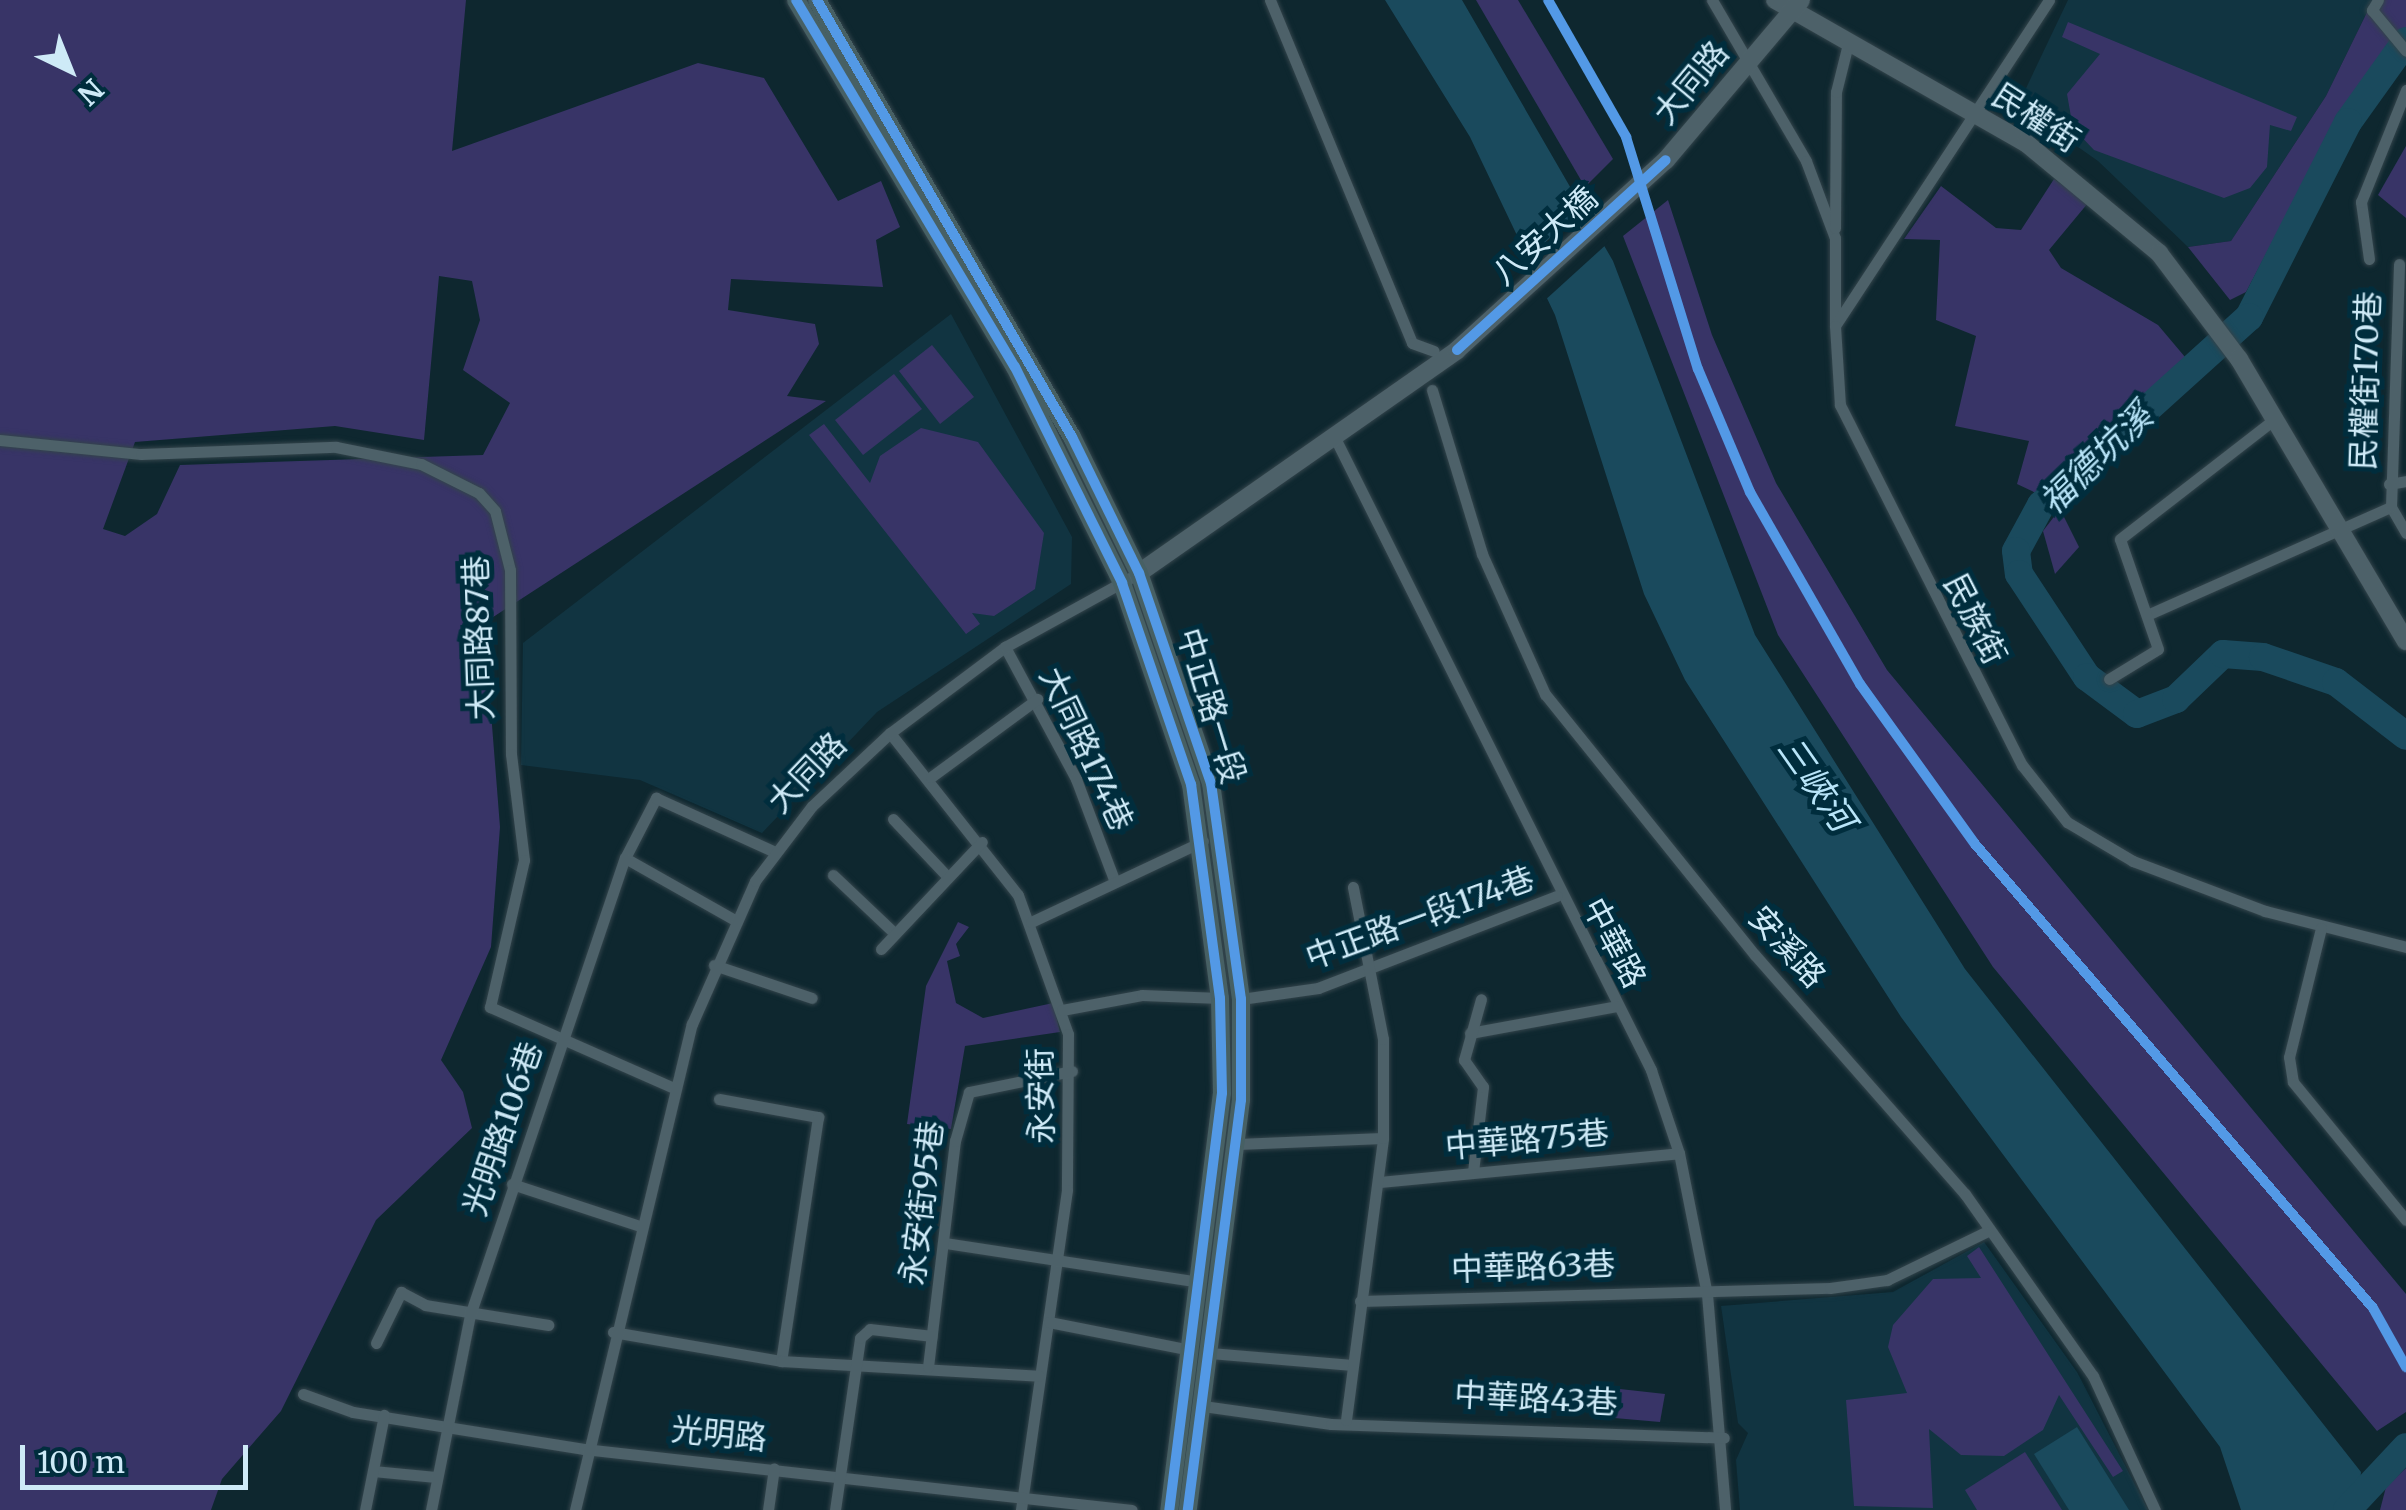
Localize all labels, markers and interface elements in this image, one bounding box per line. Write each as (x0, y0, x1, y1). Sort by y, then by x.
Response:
north arrow (20, 20, 120, 120)
street label: 大同路 (1645, 34, 1737, 132)
text: N (70, 71, 111, 113)
street label: 民權街 (1985, 76, 2087, 160)
street label: 八安大橋 (1485, 179, 1605, 293)
street label: 民權街170巷 (2344, 291, 2388, 471)
water label: 福德坑溪 (2031, 395, 2161, 523)
street label: 大同路87巷 (457, 555, 501, 721)
street label: 民族街 (1936, 568, 2014, 670)
street label: 中正路一段 (1169, 624, 1253, 788)
street label: 大同路174巷 (1031, 661, 1141, 837)
street label: 大同路 (760, 725, 854, 821)
water label: 三峽河 (1769, 729, 1863, 839)
street label: 中正路一段174巷 (1301, 859, 1539, 977)
street label: 中華路 (1575, 892, 1653, 994)
street label: 安溪路 (1741, 898, 1833, 996)
street label: 光明路106巷 (455, 1037, 551, 1221)
street label: 永安街 (1021, 1048, 1061, 1144)
street label: 中華路75巷 (1444, 1114, 1610, 1166)
street label: 永安街95巷 (893, 1119, 951, 1287)
street label: 中華路63巷 (1451, 1245, 1615, 1289)
street label: 中華路43巷 (1453, 1376, 1619, 1422)
street label: 光明路 (669, 1410, 769, 1458)
scale bar (25, 1425, 252, 1487)
text: 100 m (37, 1443, 125, 1481)

